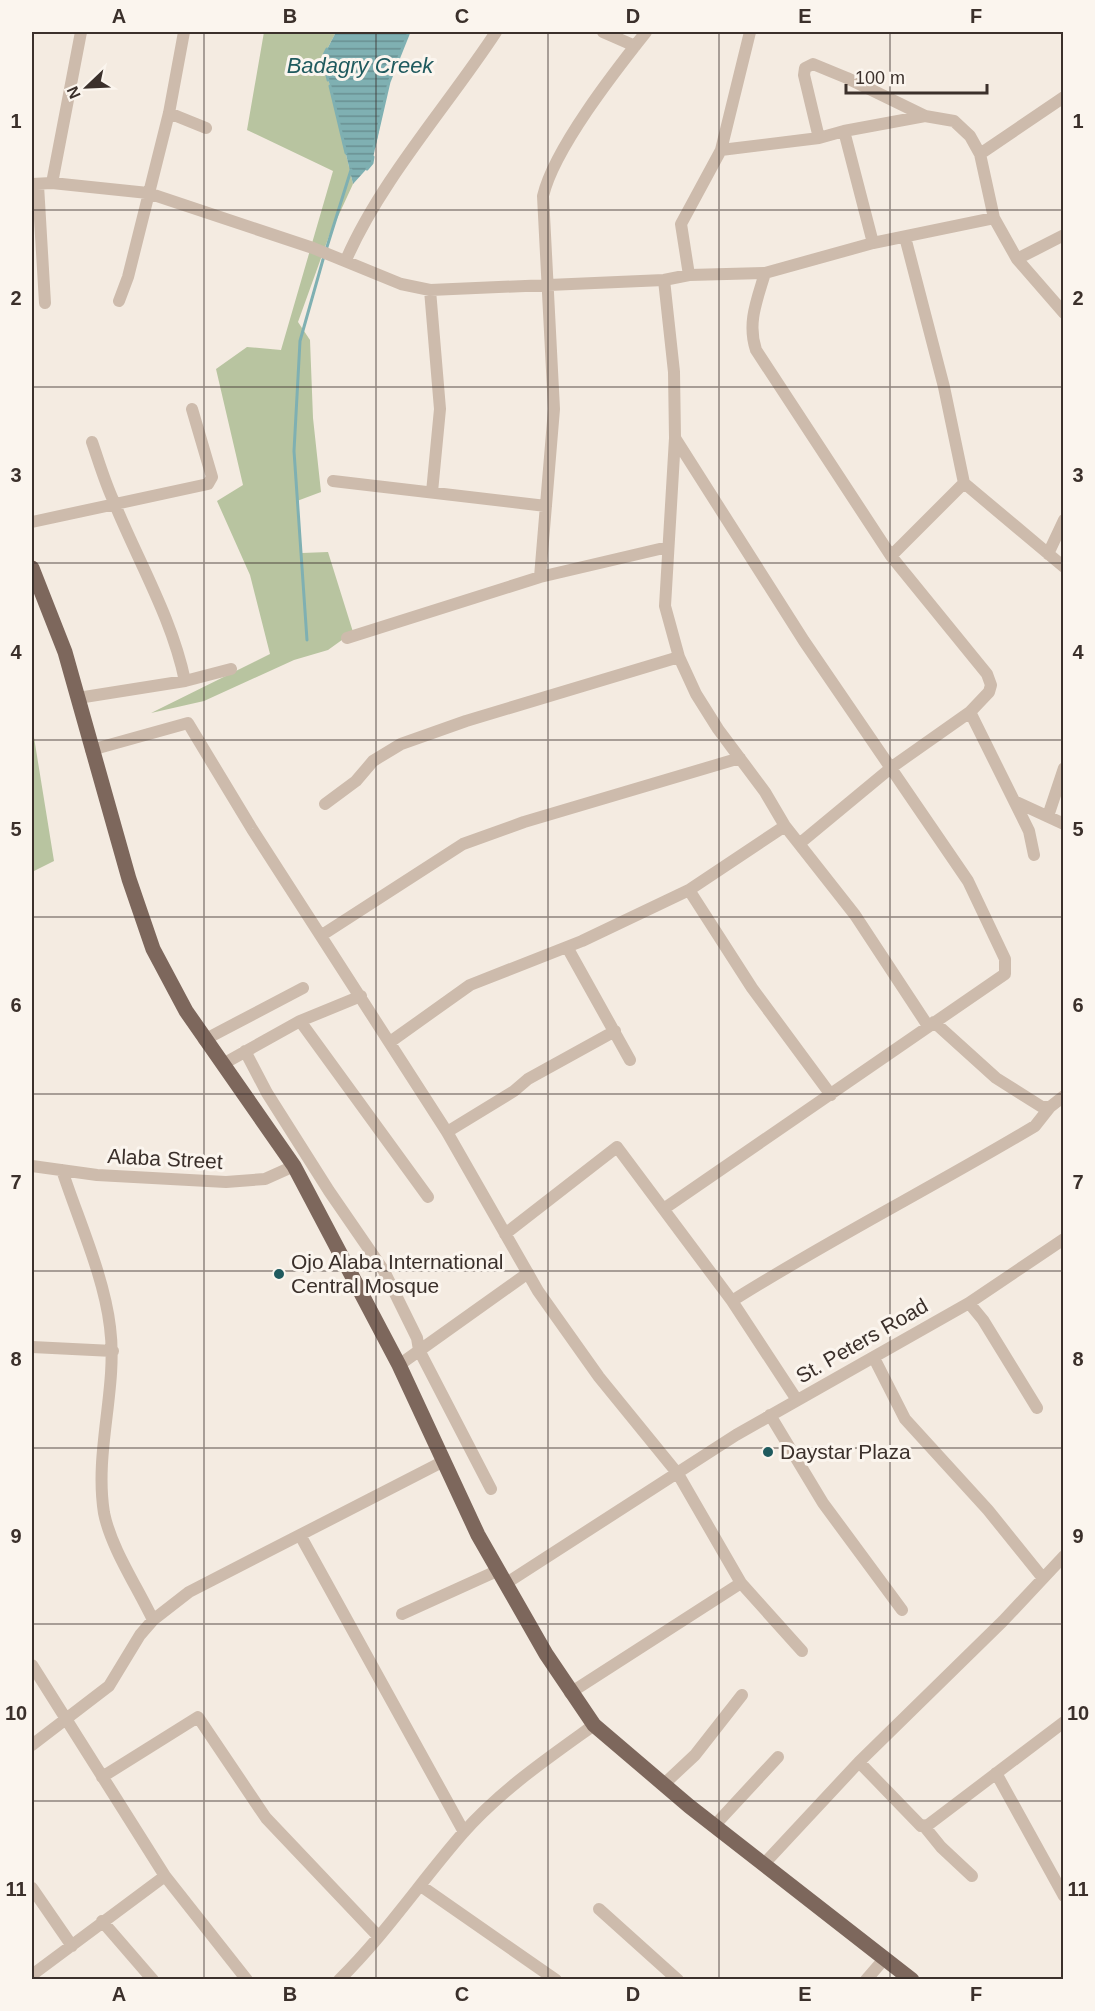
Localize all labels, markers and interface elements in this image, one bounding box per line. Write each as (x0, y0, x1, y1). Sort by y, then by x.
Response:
text: A (112, 5, 126, 27)
text: B (283, 5, 297, 27)
text: C (455, 5, 469, 27)
text: D (626, 5, 640, 27)
text: E (798, 5, 812, 27)
text: F (970, 5, 982, 27)
water label: Badagry Creek (287, 53, 434, 78)
north arrow (57, 57, 117, 117)
scale bar (846, 57, 987, 95)
text: 100 m (855, 68, 905, 88)
text: N (64, 84, 84, 101)
text: 1 (10, 110, 22, 132)
text: 1 (1072, 110, 1084, 132)
text: 2 (10, 287, 22, 309)
text: 2 (1072, 287, 1084, 309)
text: 3 (10, 464, 22, 486)
text: 3 (1072, 464, 1084, 486)
text: 4 (10, 641, 22, 663)
text: 4 (1072, 641, 1084, 663)
text: 5 (10, 818, 22, 840)
text: 5 (1072, 818, 1084, 840)
text: 6 (10, 994, 22, 1016)
text: 6 (1072, 994, 1084, 1016)
street label: Alaba Street (107, 1144, 223, 1173)
text: 7 (10, 1171, 22, 1193)
text: 7 (1072, 1171, 1084, 1193)
place label: Ojo Alaba International Central Mosque (291, 1250, 503, 1297)
marker: Ojo Alaba International Central Mosque (272, 1267, 286, 1281)
street label: St. Peters Road (792, 1294, 932, 1388)
text: 8 (10, 1348, 22, 1370)
text: 8 (1072, 1348, 1084, 1370)
place label: Daystar Plaza (780, 1440, 911, 1463)
marker: Daystar Plaza (761, 1445, 775, 1459)
text: 9 (10, 1525, 22, 1547)
text: 9 (1072, 1525, 1084, 1547)
text: 10 (5, 1702, 27, 1724)
text: 10 (1067, 1702, 1089, 1724)
text: 11 (5, 1878, 27, 1900)
text: 11 (1067, 1878, 1089, 1900)
text: A (112, 1983, 126, 2005)
text: B (283, 1983, 297, 2005)
text: C (455, 1983, 469, 2005)
text: D (626, 1983, 640, 2005)
text: E (798, 1983, 812, 2005)
text: F (970, 1983, 982, 2005)

